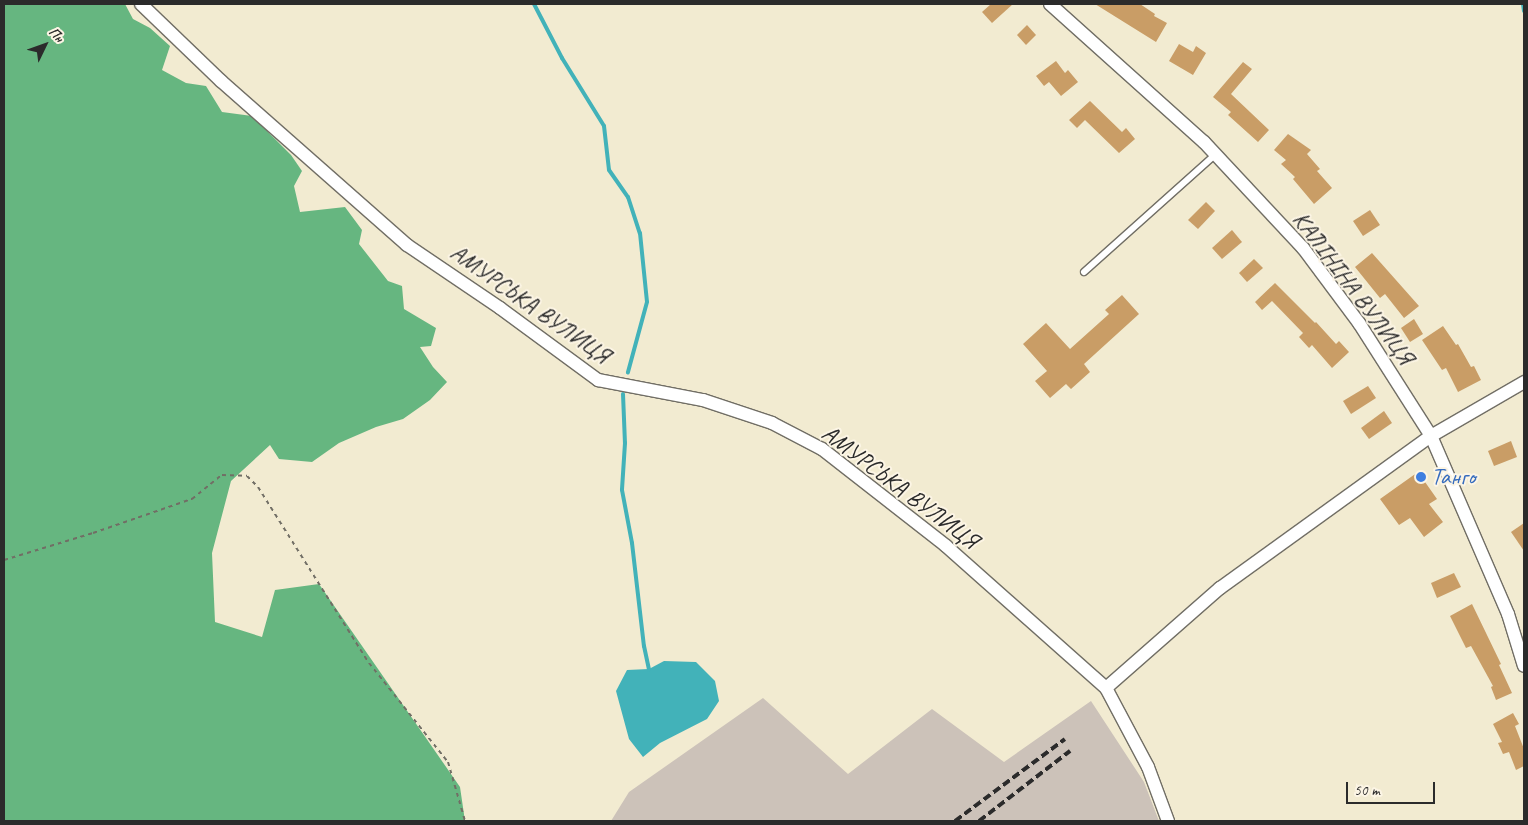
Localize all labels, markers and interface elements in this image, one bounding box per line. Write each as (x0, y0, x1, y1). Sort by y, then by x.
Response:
north arrow (20, 20, 70, 70)
text: Пн (45, 23, 68, 46)
street label: КАЛІНІНА ВУЛИЦЯ (1287, 206, 1419, 370)
street label: АМУРСЬКА ВУЛИЦЯ (445, 238, 615, 370)
street label: АМУРСЬКА ВУЛИЦЯ (817, 419, 983, 555)
place label: Танго (1431, 463, 1475, 491)
marker: Танго (1415, 471, 1427, 483)
scale bar (1348, 772, 1437, 804)
text: 50 m (1354, 781, 1380, 800)

